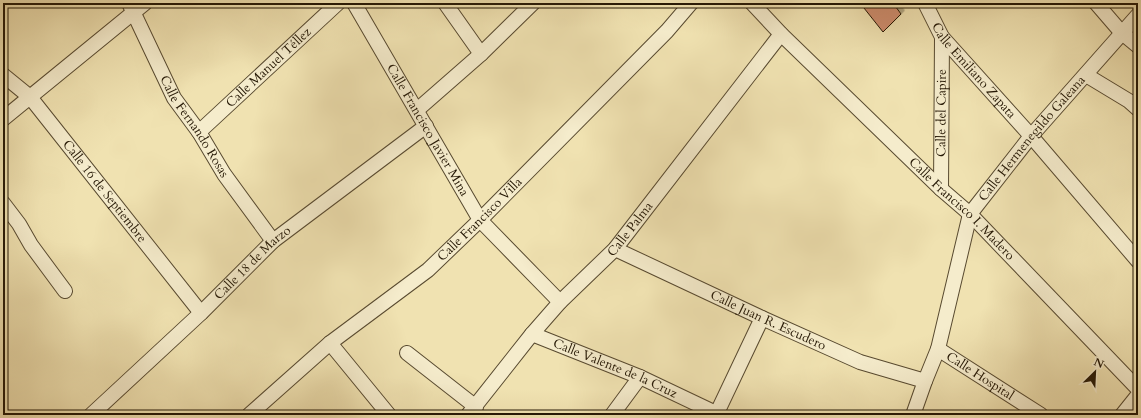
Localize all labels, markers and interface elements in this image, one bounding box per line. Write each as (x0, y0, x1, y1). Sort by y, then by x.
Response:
street label: Calle Emiliano Zapata (927, 20, 1020, 123)
street label: Calle Manuel Téllez (222, 23, 315, 112)
street label: Calle Francisco Javier Mina (382, 61, 474, 200)
street label: Calle del Capire (932, 69, 951, 157)
street label: Calle Hermenegildo Galeana (974, 71, 1090, 205)
street label: Calle Fernando Rosas (156, 72, 233, 182)
street label: Calle 16 de Septiembre (58, 136, 151, 246)
street label: Calle Francisco I. Madero (905, 154, 1019, 264)
street label: Calle Francisco Villa (433, 173, 526, 265)
street label: Calle Palma (603, 198, 657, 261)
street label: Calle 18 de Marzo (210, 222, 295, 304)
street label: Calle Juan R. Escudero (707, 286, 829, 355)
street label: Calle Valente de la Cruz (550, 334, 681, 403)
street label: Calle Hospital (943, 347, 1018, 405)
north arrow (1075, 352, 1115, 392)
text: N (1091, 355, 1107, 372)

